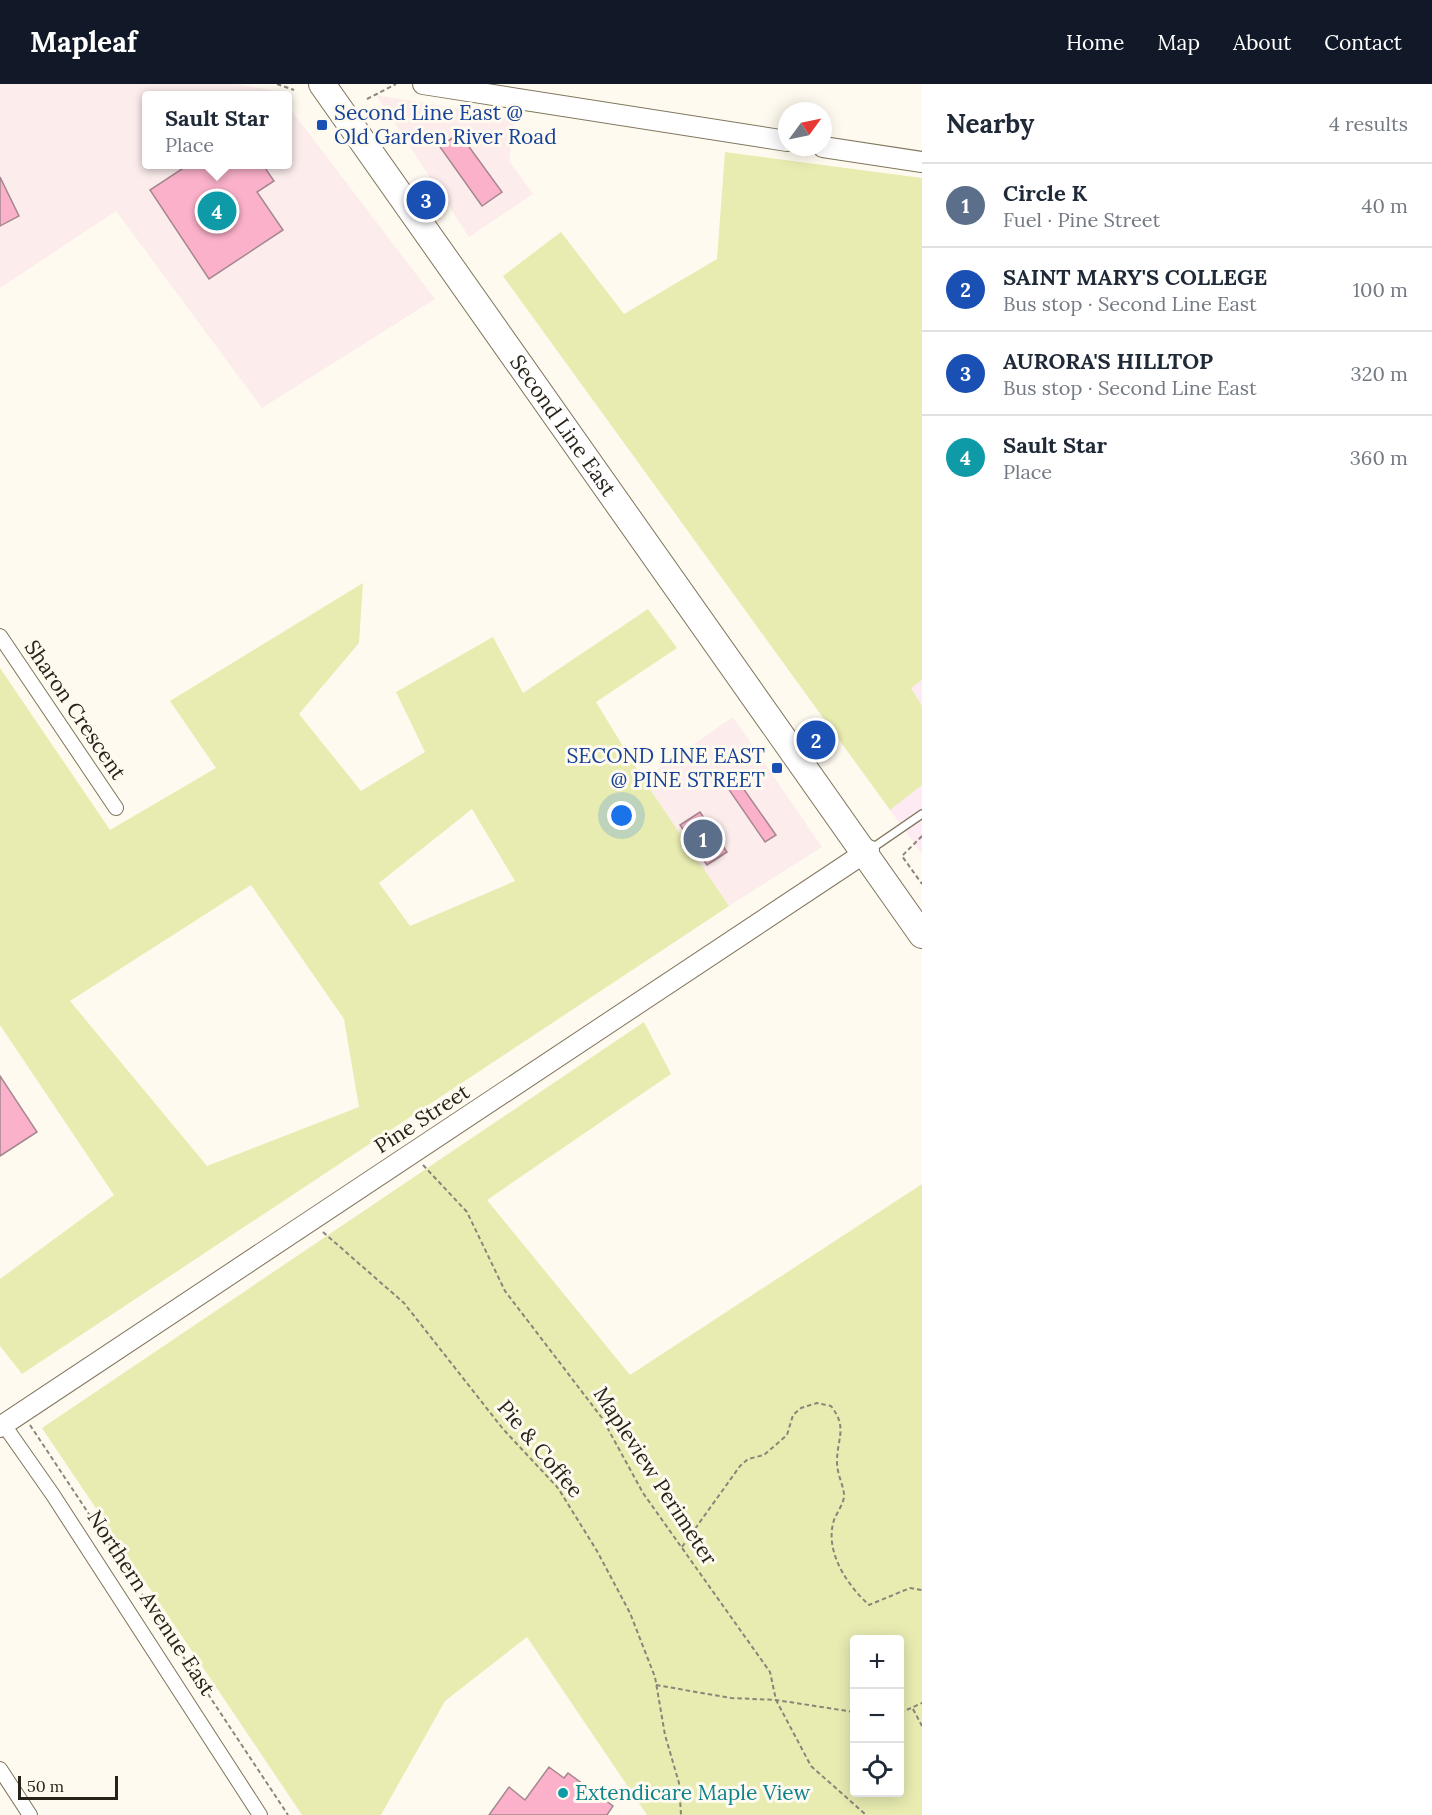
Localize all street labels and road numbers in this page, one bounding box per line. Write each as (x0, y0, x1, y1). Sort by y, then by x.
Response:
street label: Second Line East (504, 349, 623, 502)
street label: Sharon Crescent (19, 635, 133, 785)
street label: Pine Street (369, 1077, 475, 1159)
street label: Mapleview Perimeter (588, 1381, 723, 1570)
street label: Pie & Coffee (492, 1394, 589, 1503)
street label: Northern Avenue East (81, 1505, 222, 1701)

